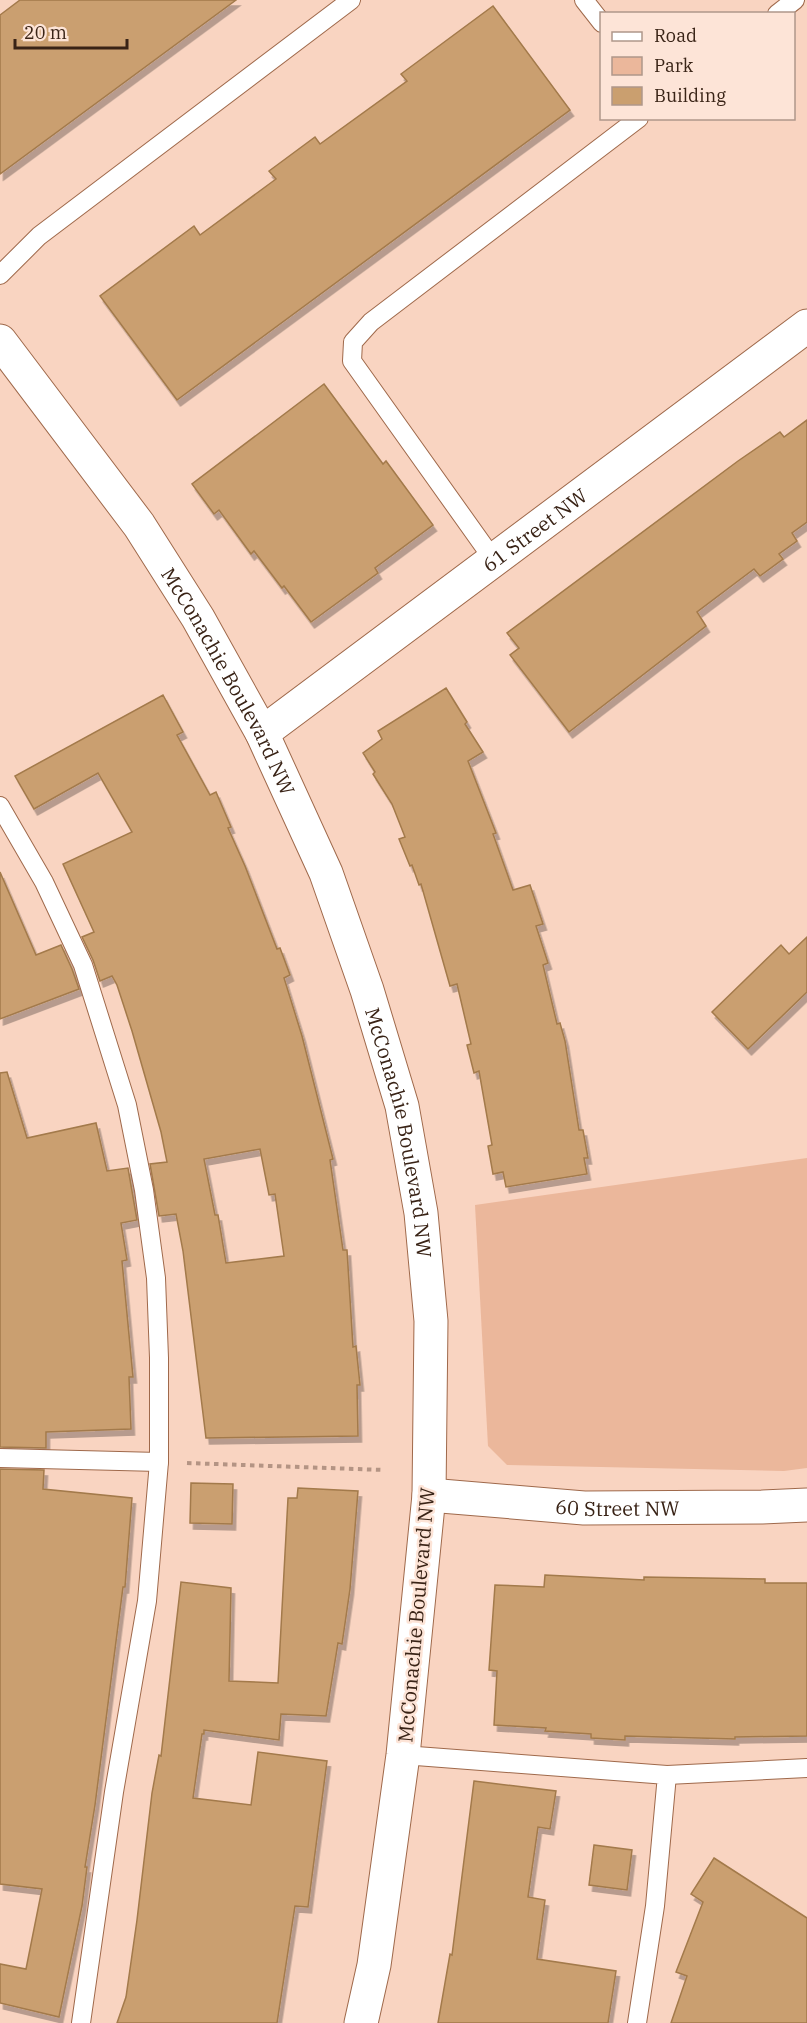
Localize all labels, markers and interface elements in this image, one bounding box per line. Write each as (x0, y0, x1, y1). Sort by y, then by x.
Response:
scale bar (15, 12, 128, 50)
legend (600, 12, 795, 120)
text: 20 m (24, 21, 67, 44)
text: Road (654, 24, 697, 47)
text: Park (654, 54, 694, 77)
text: Building (654, 84, 726, 107)
street label: 61 Street NW (476, 482, 592, 578)
street label: McConachie Boulevard NW (156, 562, 302, 799)
street label: McConachie Boulevard NW (360, 1004, 439, 1259)
street label: McConachie Boulevard NW (391, 1486, 441, 1744)
street label: 60 Street NW (554, 1492, 680, 1522)

